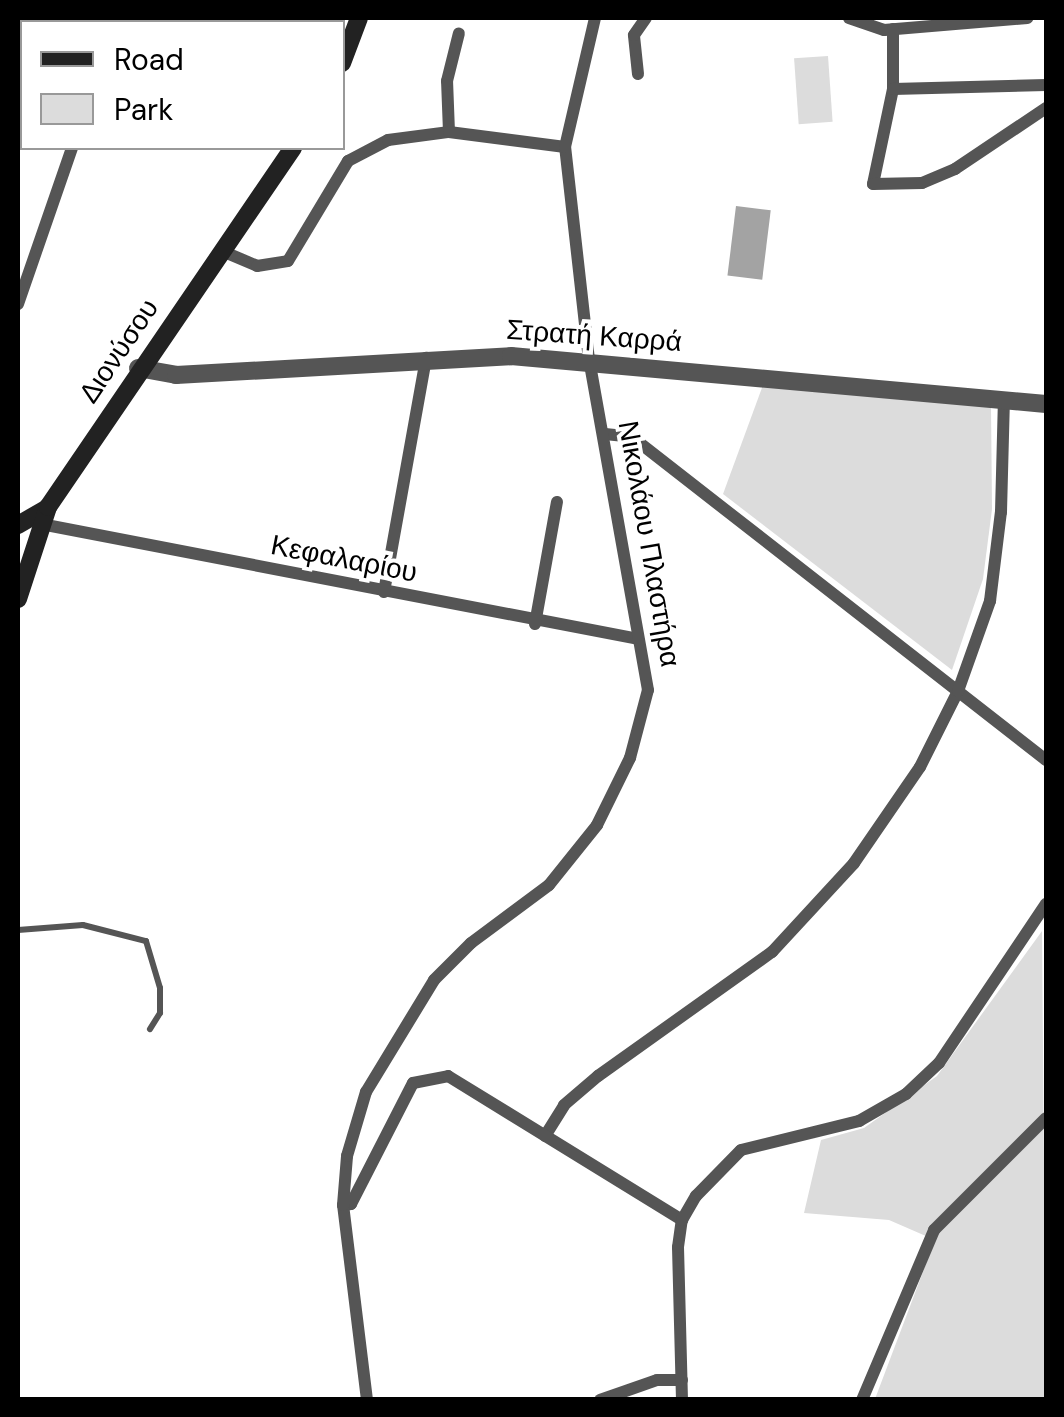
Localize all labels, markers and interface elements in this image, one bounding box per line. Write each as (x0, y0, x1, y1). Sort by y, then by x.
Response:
legend (20, 20, 345, 150)
text: Road (114, 40, 184, 79)
text: Park (114, 90, 173, 129)
street label: Διονύσου (72, 293, 166, 409)
street label: Στρατή Καρρά (505, 313, 683, 359)
street label: Νικολάου Πλαστήρα (611, 418, 687, 670)
street label: Κεφαλαρίου (268, 528, 420, 590)

